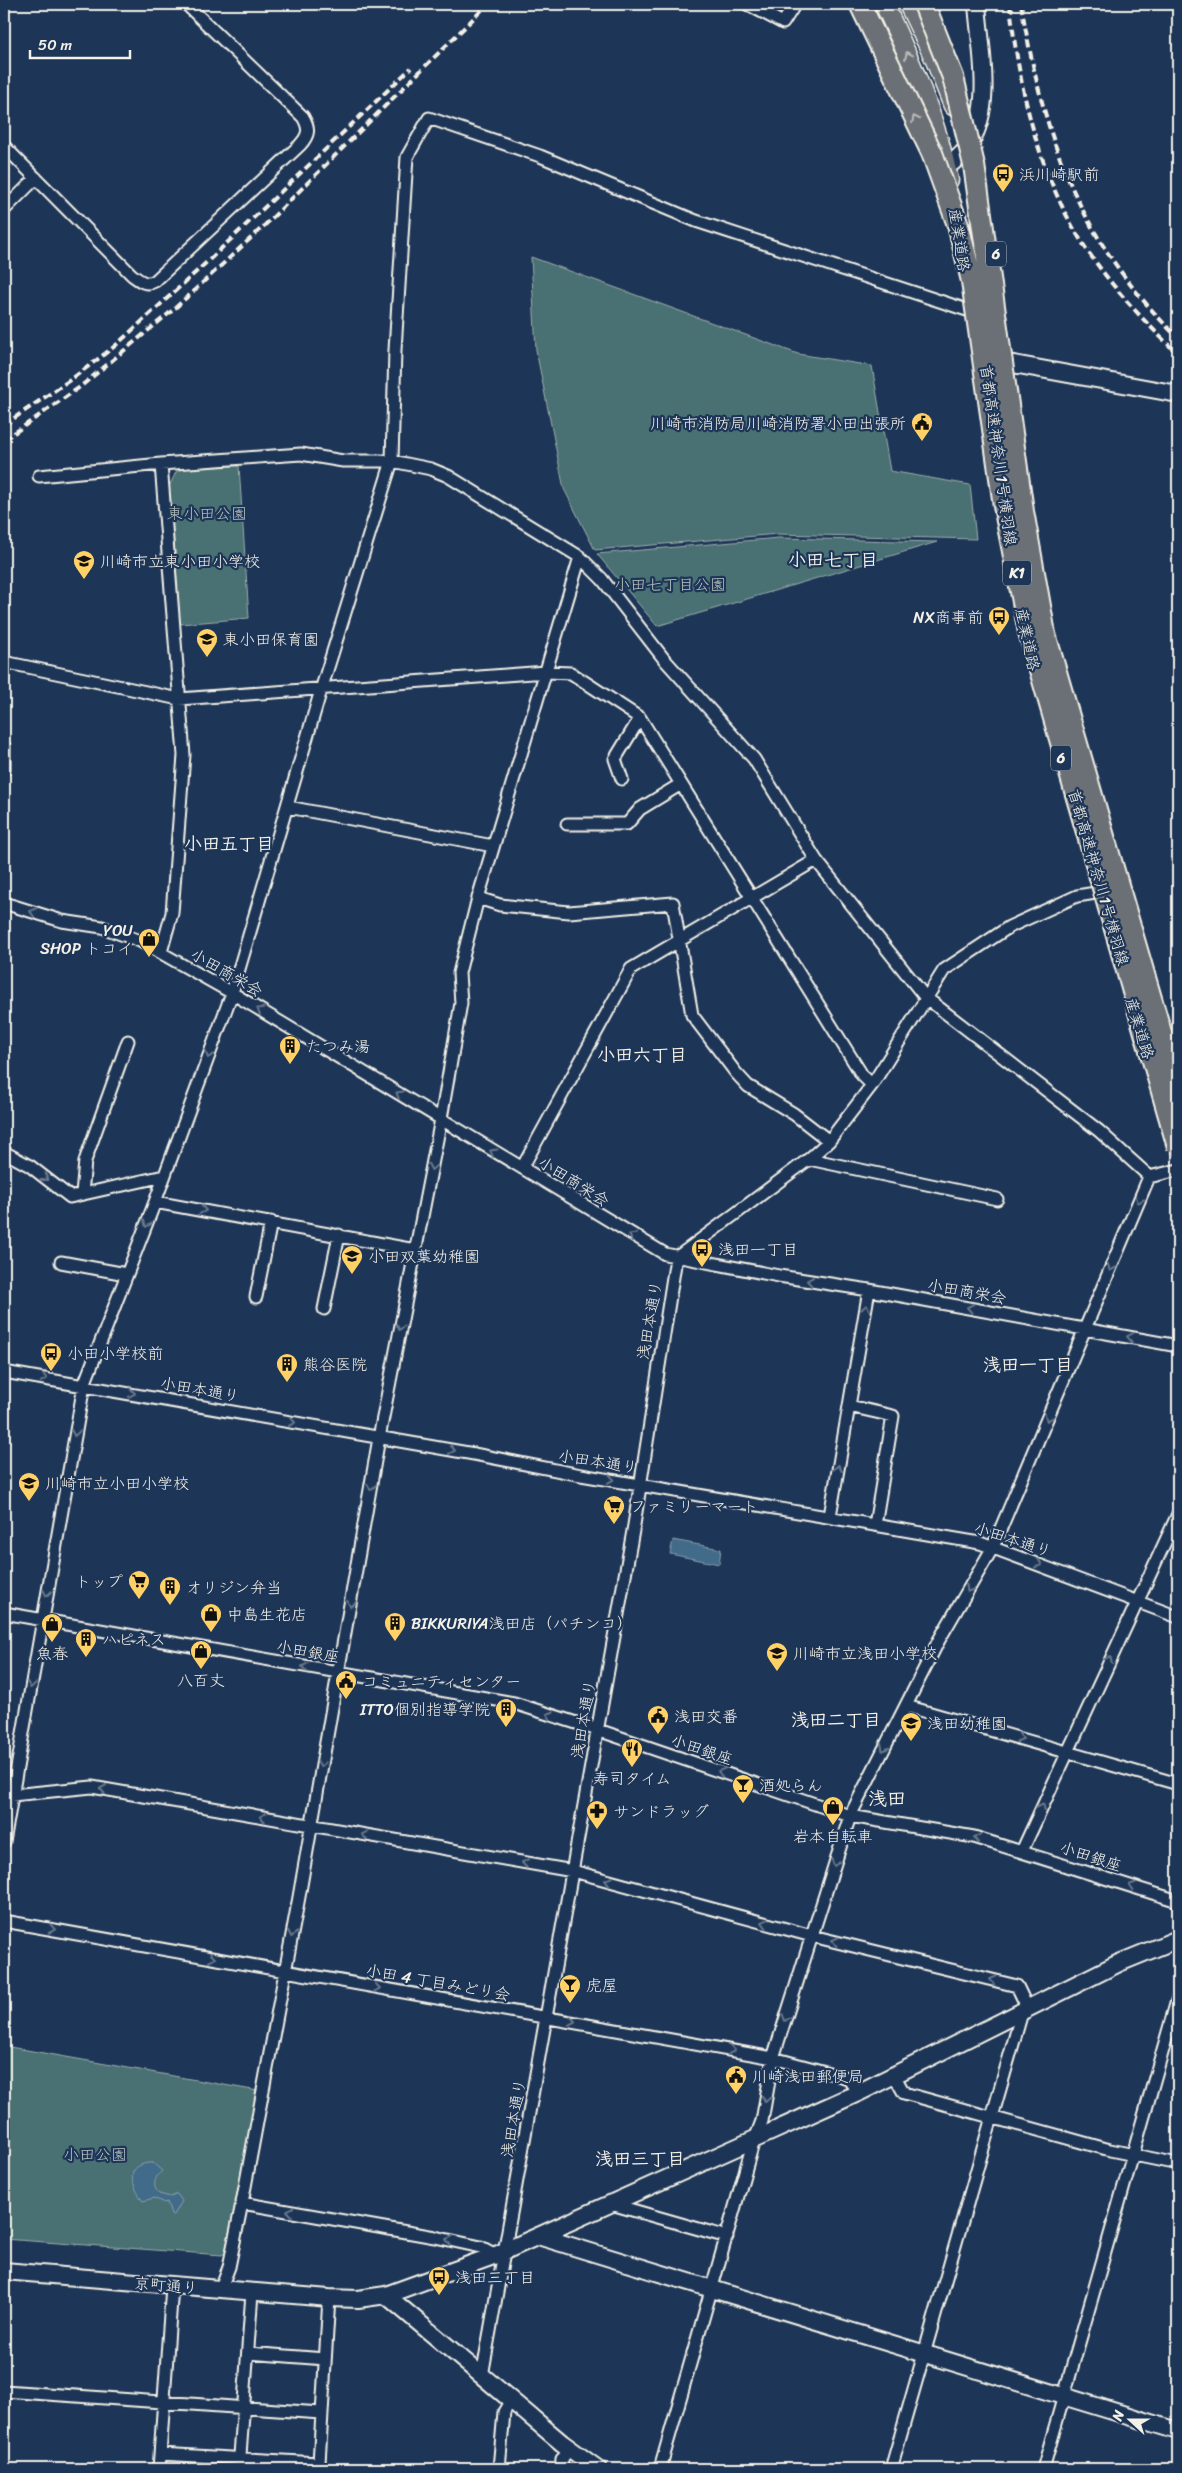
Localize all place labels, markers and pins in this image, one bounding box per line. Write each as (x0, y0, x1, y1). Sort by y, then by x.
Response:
place label: 浜川崎駅前 (1019, 160, 1099, 189)
bus stop icon: 浜川崎駅前 (991, 162, 1015, 193)
place label: 川崎市消防局川崎消防署小田出張所 (650, 409, 906, 438)
public building icon: 川崎市消防局川崎消防署小田出張所 (910, 411, 934, 442)
place label: 川崎市立東小田小学校 (100, 547, 260, 576)
school or university icon: 川崎市立東小田小学校 (72, 549, 96, 580)
place label: NX商事前 (913, 603, 983, 632)
bus stop icon: NX商事前 (987, 605, 1011, 636)
place label: 東小田保育園 (223, 625, 319, 654)
school or university icon: 東小田保育園 (195, 627, 219, 658)
place label: YOU SHOP トコイ (40, 916, 134, 963)
shop icon: YOU SHOP トコイ (137, 927, 161, 958)
place label: たつみ湯 (306, 1032, 370, 1061)
building icon: たつみ湯 (278, 1034, 302, 1065)
place label: 浅田一丁目 (718, 1235, 798, 1264)
bus stop icon: 浅田一丁目 (690, 1237, 714, 1268)
place label: 小田双葉幼稚園 (368, 1242, 480, 1271)
school or university icon: 小田双葉幼稚園 (340, 1244, 364, 1275)
place label: 小田小学校前 (67, 1339, 163, 1368)
bus stop icon: 小田小学校前 (39, 1341, 63, 1372)
place label: 熊谷医院 (303, 1350, 367, 1379)
building icon: 熊谷医院 (275, 1352, 299, 1383)
place label: 川崎市立小田小学校 (45, 1469, 189, 1498)
school or university icon: 川崎市立小田小学校 (17, 1471, 41, 1502)
place label: ファミリーマート (630, 1492, 758, 1521)
supermarket icon: ファミリーマート (602, 1494, 626, 1525)
place label: トップ (75, 1567, 123, 1596)
supermarket icon: トップ (127, 1569, 151, 1600)
place label: オリジン弁当 (186, 1573, 282, 1602)
building icon: オリジン弁当 (158, 1575, 182, 1606)
place label: 中島生花店 (227, 1600, 307, 1629)
shop icon: 中島生花店 (199, 1602, 223, 1633)
place label: BIKKURIYA浅田店（パチンコ） (411, 1609, 633, 1638)
building icon: BIKKURIYA浅田店（パチンコ） (383, 1611, 407, 1642)
shop icon: 魚春 (40, 1612, 64, 1643)
place label: ハピネス (102, 1625, 166, 1654)
building icon: ハピネス (74, 1627, 98, 1658)
place label: 魚春 (36, 1639, 68, 1668)
shop icon: 八百丈 (189, 1639, 213, 1670)
place label: 川崎市立浅田小学校 (793, 1639, 937, 1668)
school or university icon: 川崎市立浅田小学校 (765, 1641, 789, 1672)
place label: 八百丈 (177, 1666, 225, 1695)
place label: コミュニティセンター (362, 1667, 521, 1696)
public building icon: コミュニティセンター (334, 1669, 358, 1700)
place label: ITTO個別指導学院 (359, 1695, 490, 1724)
building icon: ITTO個別指導学院 (494, 1697, 518, 1728)
place label: 浅田交番 (674, 1702, 738, 1731)
public building icon: 浅田交番 (646, 1704, 670, 1735)
place label: 浅田幼稚園 (927, 1709, 1007, 1738)
school or university icon: 浅田幼稚園 (899, 1711, 923, 1742)
restaurant icon: 寿司タイム (620, 1737, 644, 1768)
place label: 寿司タイム (593, 1764, 671, 1793)
place label: 酒処らん (759, 1771, 823, 1800)
bar icon: 酒処らん (731, 1773, 755, 1804)
shop icon: 岩本自転車 (821, 1795, 845, 1826)
place label: サンドラッグ (613, 1797, 709, 1826)
pharmacy icon: サンドラッグ (585, 1799, 609, 1830)
place label: 岩本自転車 (793, 1822, 873, 1851)
place label: 虎屋 (586, 1971, 618, 2000)
bar icon: 虎屋 (558, 1973, 582, 2004)
place label: 川崎浅田郵便局 (752, 2062, 864, 2091)
public building icon: 川崎浅田郵便局 (724, 2064, 748, 2095)
place label: 浅田三丁目 (455, 2263, 535, 2292)
bus stop icon: 浅田三丁目 (427, 2265, 451, 2296)

